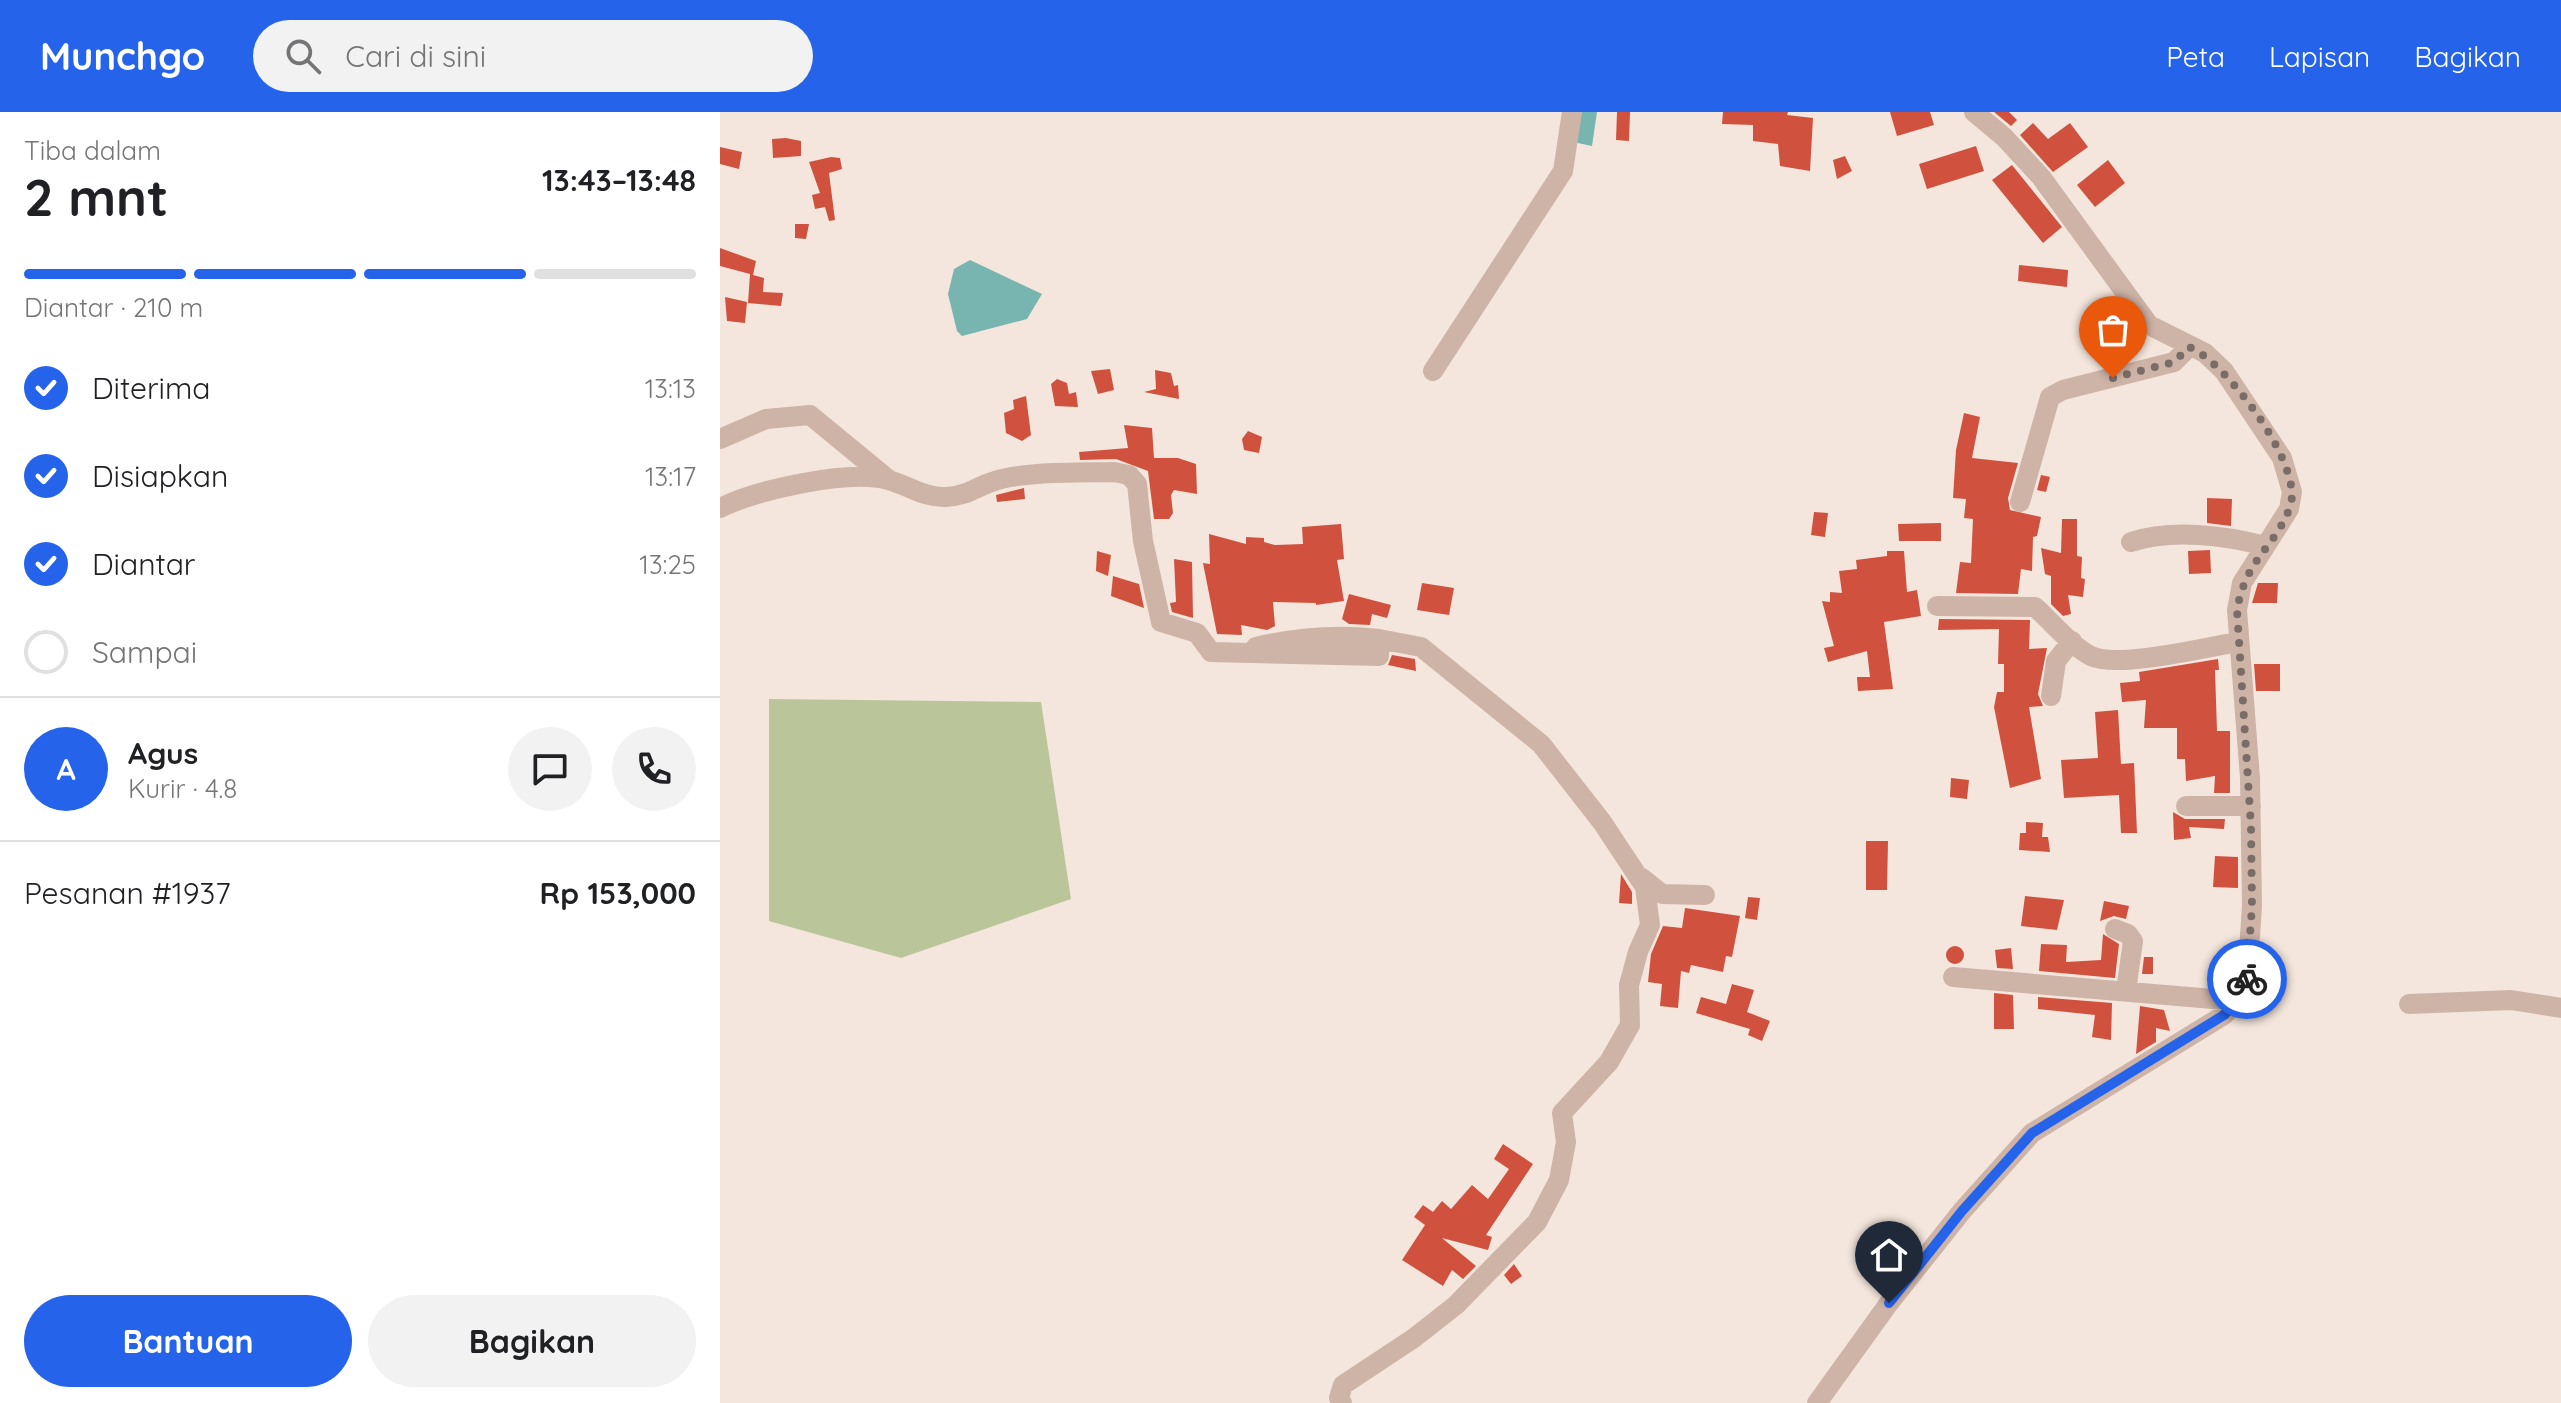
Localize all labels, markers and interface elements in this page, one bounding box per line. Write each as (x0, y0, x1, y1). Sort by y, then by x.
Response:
search box (253, 20, 813, 92)
text: Munchgo (40, 32, 205, 80)
icon: search (281, 34, 325, 78)
text: Cari di sini (345, 37, 486, 75)
text: Peta (2166, 39, 2225, 74)
text: Lapisan (2269, 39, 2370, 74)
text: Bagikan (2414, 39, 2521, 74)
text: Tiba dalam (24, 134, 161, 167)
text: 13:43–13:48 (542, 161, 696, 199)
text: 2 mnt (24, 164, 168, 229)
text: Diantar · 210 m (24, 291, 203, 324)
pin (2079, 296, 2147, 378)
icon: bag (2091, 308, 2135, 352)
icon: check (24, 366, 68, 410)
text: Diterima (92, 369, 210, 407)
text: 13:13 (645, 372, 696, 405)
icon: check (24, 454, 68, 498)
text: Disiapkan (92, 457, 228, 495)
text: 13:17 (645, 460, 696, 493)
icon: check (24, 542, 68, 586)
text: Diantar (92, 545, 195, 583)
text: 13:25 (639, 548, 696, 581)
text: Sampai (92, 633, 197, 671)
button: chat (508, 727, 592, 811)
button: phone (612, 727, 696, 811)
text: Agus (128, 734, 198, 772)
text: A (56, 750, 76, 788)
text: Kurir · 4.8 (128, 772, 237, 805)
text: Pesanan #1937 (24, 874, 231, 912)
text: Rp 153,000 (540, 874, 696, 912)
courier (2207, 939, 2287, 1019)
icon: bike (2225, 957, 2269, 1001)
pin (1855, 1221, 1923, 1303)
icon: home (1867, 1233, 1911, 1277)
button: Bantuan (24, 1295, 352, 1387)
button: Bagikan (368, 1295, 696, 1387)

